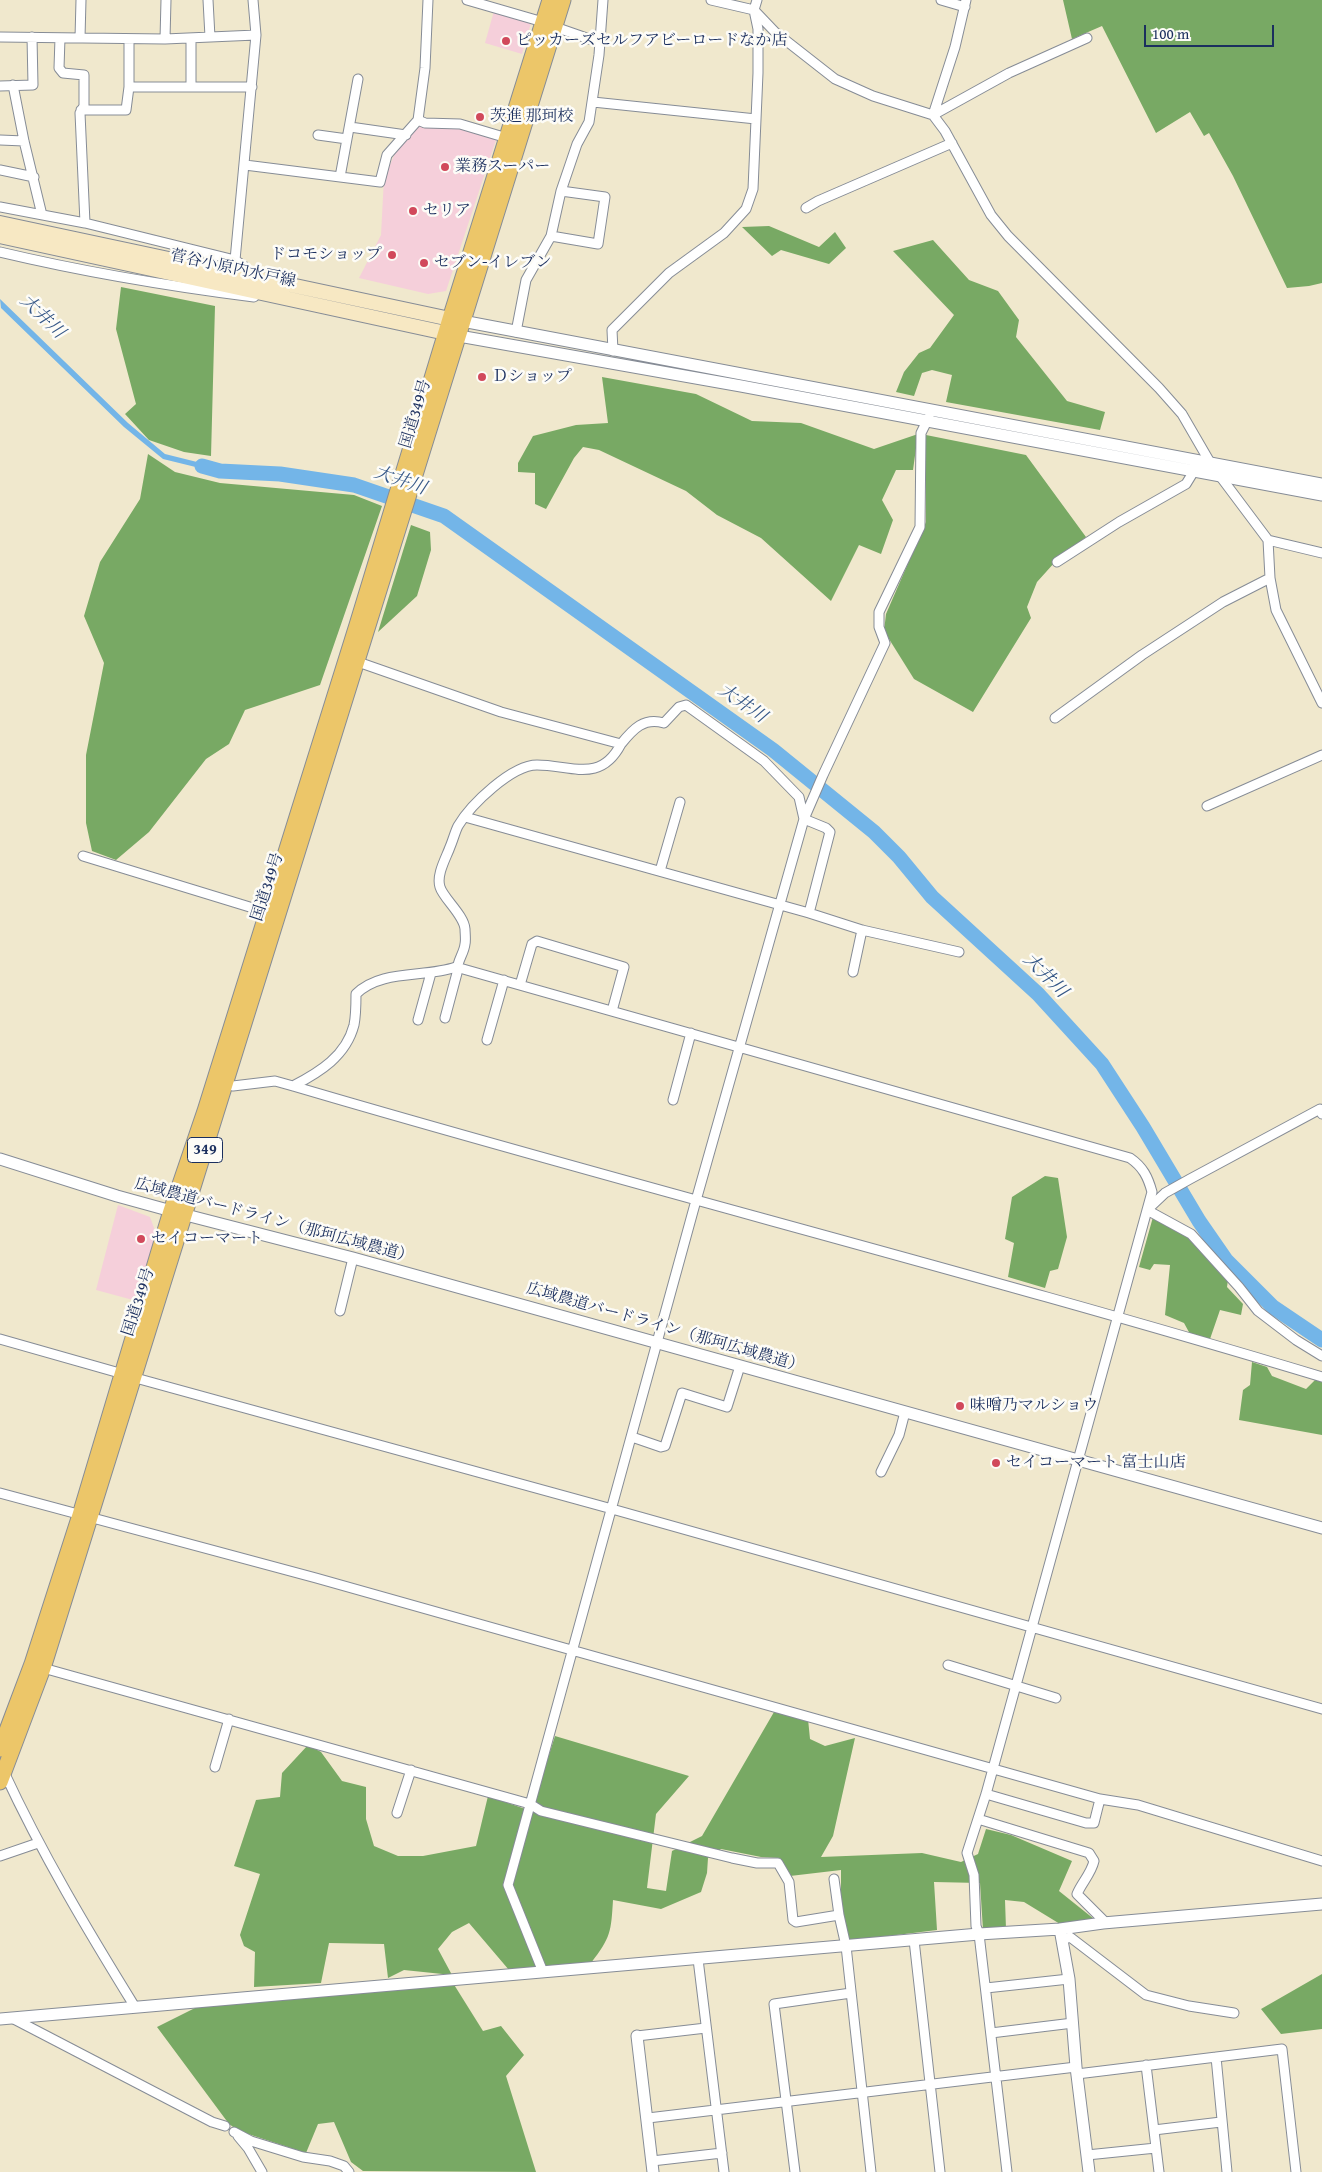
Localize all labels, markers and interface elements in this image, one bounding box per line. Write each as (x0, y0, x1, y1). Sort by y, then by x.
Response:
scale bar (1147, 15, 1277, 47)
text: 100 m (1152, 23, 1189, 44)
place label: ピッカーズセルフアビーロードなか店 (516, 31, 787, 51)
marker: ピッカーズセルフアビーロードなか店 (500, 35, 512, 47)
place label: 茨進 那珂校 (490, 107, 574, 127)
marker: 茨進 那珂校 (474, 111, 486, 123)
place label: 業務スーパー (455, 157, 550, 177)
marker: 業務スーパー (439, 161, 451, 173)
place label: セリア (423, 201, 471, 221)
marker: セリア (407, 205, 419, 217)
place label: ドコモショップ (270, 245, 382, 265)
street label: 菅谷小原内水戸線 (168, 246, 298, 292)
marker: ドコモショップ (386, 249, 398, 261)
place label: セブン-イレブン (434, 253, 551, 273)
marker: セブン-イレブン (418, 257, 430, 269)
water label: 大井川 (15, 290, 69, 344)
place label: Ｄショップ (492, 367, 572, 387)
marker: Ｄショップ (476, 371, 488, 383)
street label: 国道349号 (396, 377, 436, 451)
water label: 大井川 (371, 462, 429, 500)
water label: 大井川 (714, 680, 770, 728)
street label: 国道349号 (248, 850, 288, 924)
water label: 大井川 (1018, 949, 1072, 1003)
road number: 349 (188, 1138, 222, 1162)
street label: 広域農道バードライン（那珂広域農道） (132, 1174, 416, 1268)
place label: セイコーマート (151, 1229, 263, 1249)
marker: セイコーマート (135, 1233, 147, 1245)
street label: 国道349号 (119, 1265, 159, 1339)
street label: 広域農道バードライン（那珂広域農道） (524, 1279, 806, 1377)
place label: 味噌乃マルショウ (970, 1396, 1098, 1416)
marker: 味噌乃マルショウ (954, 1400, 966, 1412)
place label: セイコーマート 富士山店 (1006, 1453, 1186, 1473)
marker: セイコーマート 富士山店 (990, 1457, 1002, 1469)

